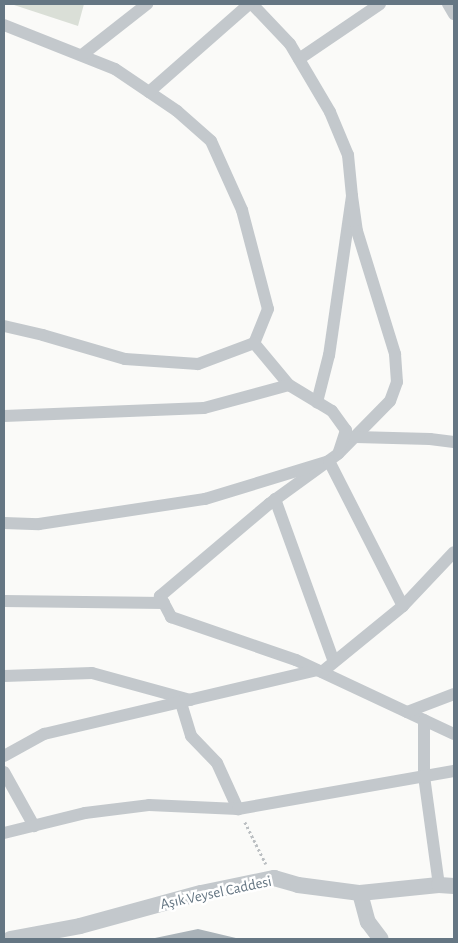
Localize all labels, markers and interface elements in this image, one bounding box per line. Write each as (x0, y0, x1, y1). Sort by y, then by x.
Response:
street label: Aşık Veysel Caddesi (159, 872, 273, 914)

